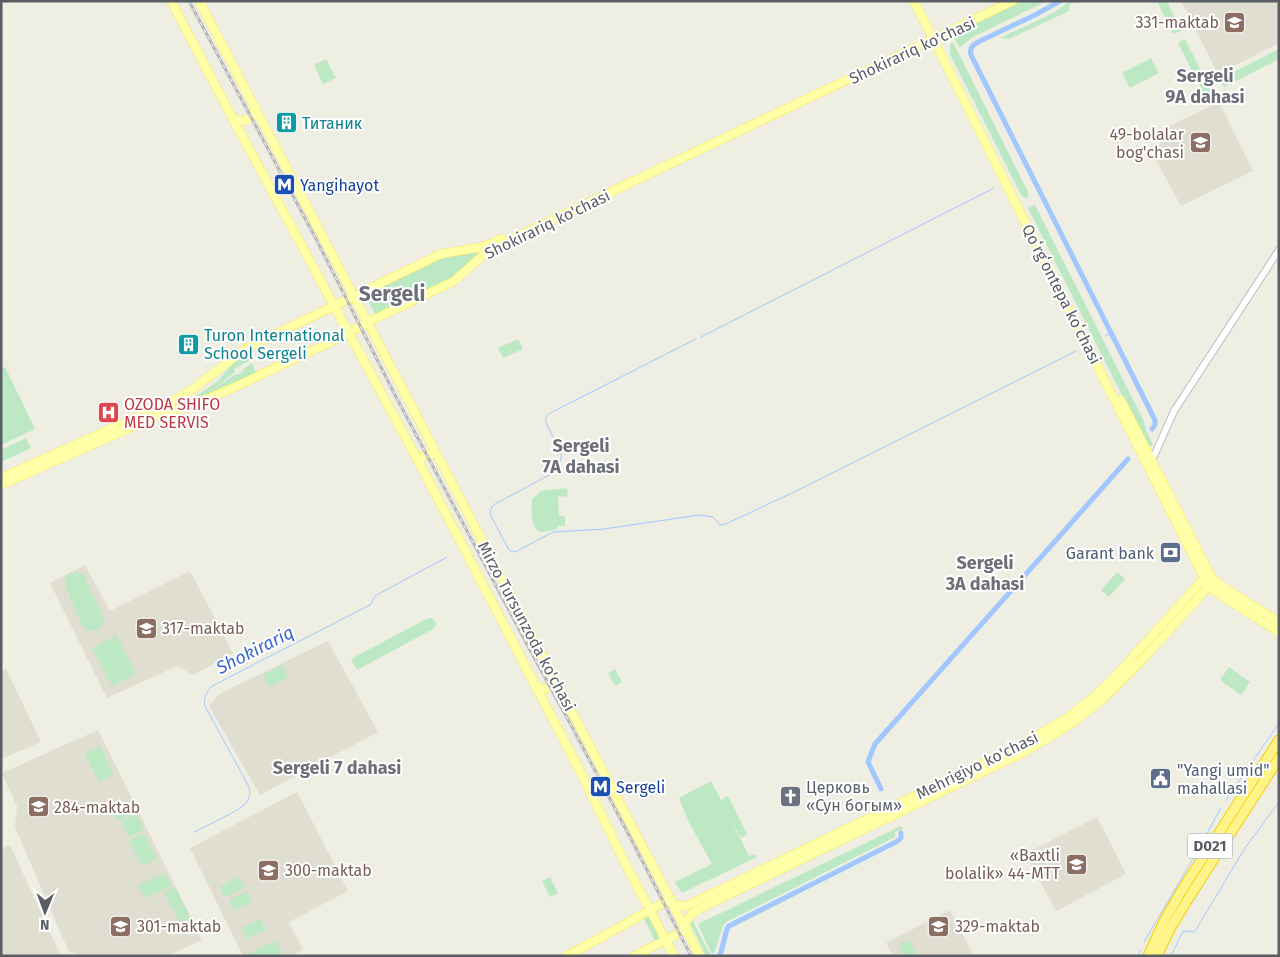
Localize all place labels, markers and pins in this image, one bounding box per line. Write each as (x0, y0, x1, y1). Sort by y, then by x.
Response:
school or university icon: 331-maktab (1223, 10, 1247, 34)
place label: 331-maktab (1136, 13, 1219, 32)
building icon: Титаник (274, 111, 298, 135)
place label: Титаник (302, 114, 363, 133)
place label: 49-bolalar bog'chasi (1109, 125, 1185, 162)
school or university icon: 49-bolalar bog'chasi (1188, 131, 1212, 155)
metro station icon: Yangihayot (272, 173, 296, 197)
place label: Yangihayot (300, 176, 379, 195)
place label: Turon International School Sergeli (204, 326, 345, 363)
building icon: Turon International School Sergeli (176, 332, 200, 356)
place label: OZODA SHIFO MED SERVIS (124, 395, 220, 432)
hospital icon: OZODA SHIFO MED SERVIS (96, 401, 120, 425)
bank icon: Garant bank (1158, 541, 1182, 565)
place label: Garant bank (1066, 544, 1155, 563)
school or university icon: 317-maktab (134, 616, 158, 640)
place label: 317-maktab (162, 619, 245, 638)
place label: "Yangi umid" mahallasi (1177, 761, 1270, 798)
public building icon: "Yangi umid" mahallasi (1149, 767, 1173, 791)
metro station icon: Sergeli (588, 775, 612, 799)
place label: Sergeli (616, 778, 665, 797)
place label: Церковь «Сун богым» (806, 778, 902, 815)
church icon: Церковь «Сун богым» (778, 784, 802, 808)
school or university icon: 284-maktab (26, 795, 50, 819)
place label: 284-maktab (54, 798, 140, 817)
place label: «Baxtli bolalik» 44-MTT (945, 846, 1061, 883)
school or university icon: «Baxtli bolalik» 44-MTT (1064, 852, 1088, 876)
school or university icon: 300-maktab (257, 858, 281, 882)
place label: 300-maktab (285, 861, 372, 880)
school or university icon: 301-maktab (109, 914, 133, 938)
school or university icon: 329-maktab (927, 914, 951, 938)
place label: 301-maktab (137, 917, 221, 936)
place label: 329-maktab (955, 917, 1040, 936)

